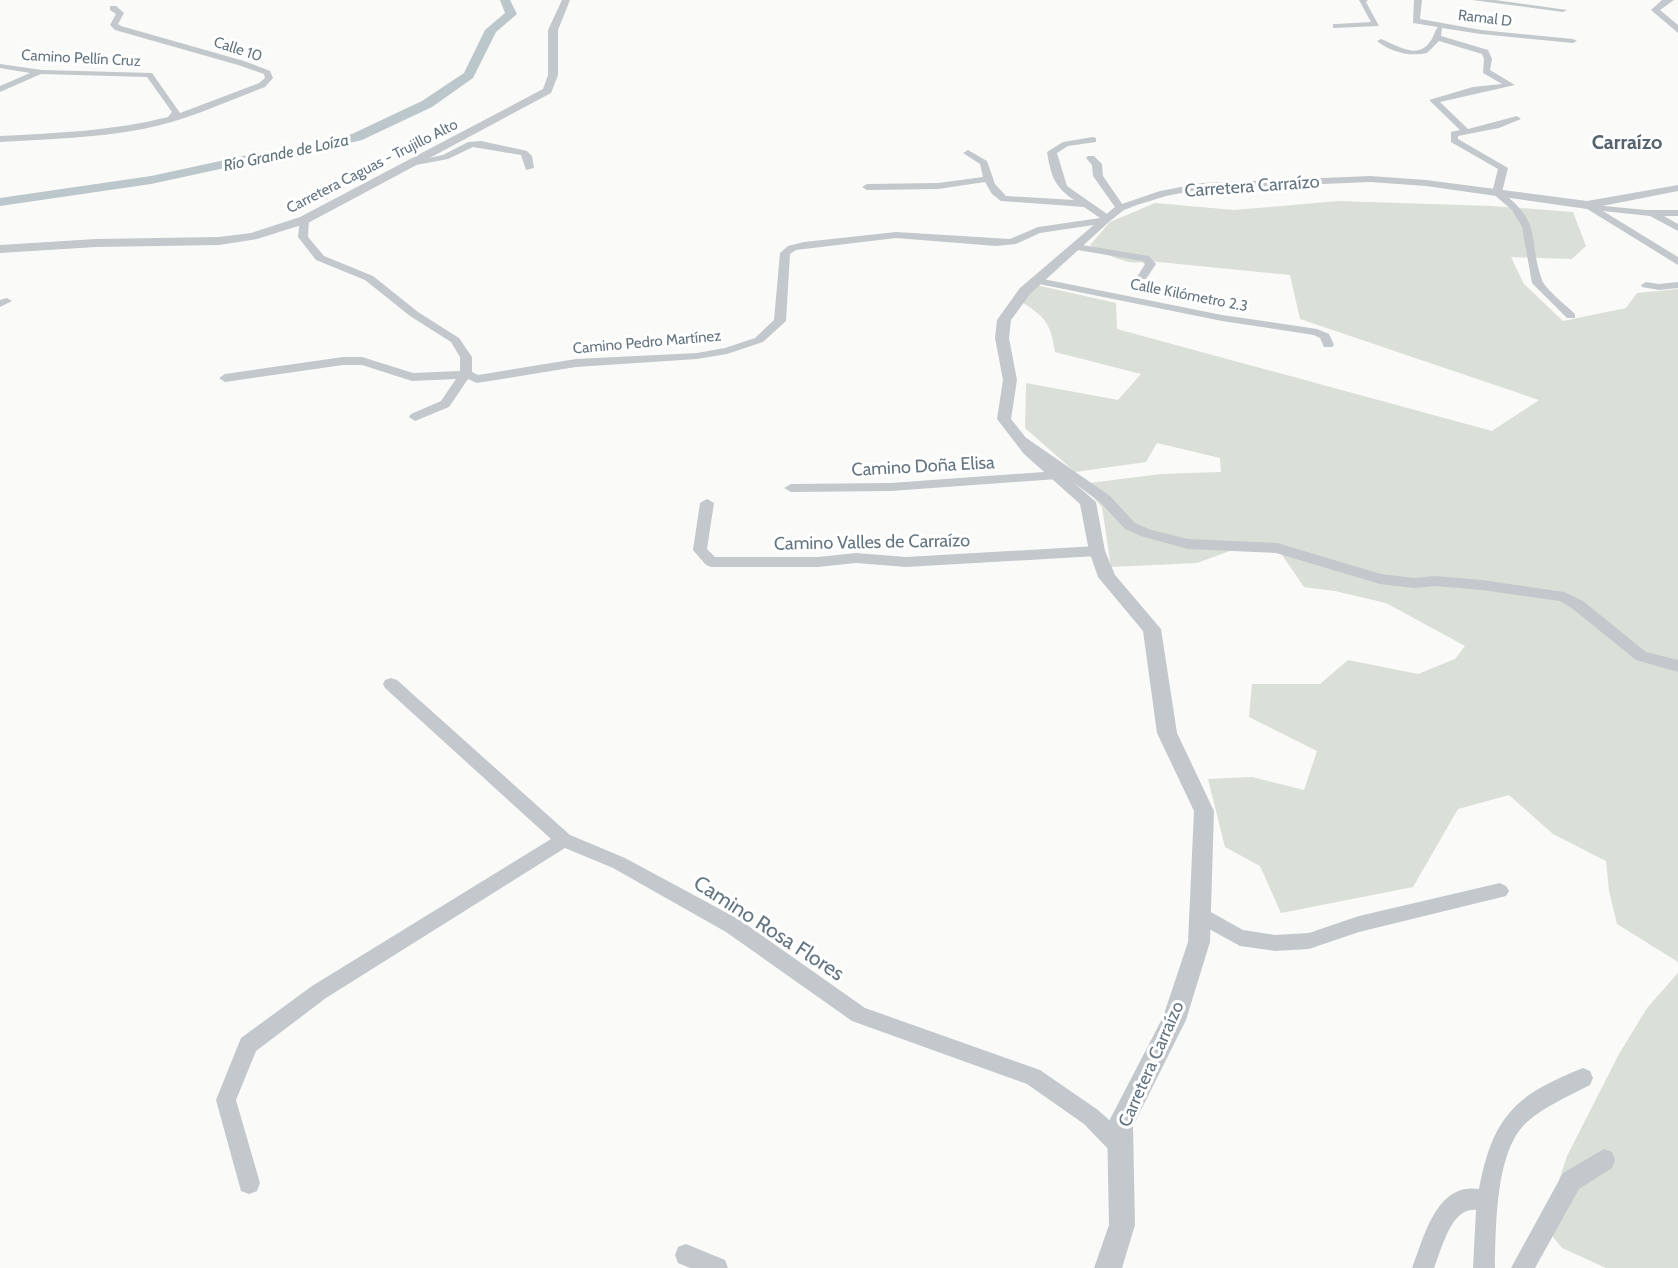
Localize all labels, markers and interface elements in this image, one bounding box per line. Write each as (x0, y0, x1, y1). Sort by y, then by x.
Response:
street label: Ramal D (1457, 6, 1513, 30)
street label: Calle 10 (212, 33, 264, 65)
street label: Camino Pellín Cruz (21, 46, 141, 70)
street label: Carretera Caguas - Trujillo Alto (283, 115, 461, 217)
water label: Río Grande de Loíza (222, 130, 350, 175)
district label: Carraízo (1592, 130, 1662, 154)
street label: Carretera Carraízo (1184, 170, 1320, 202)
street label: Calle Kilómetro 2.3 (1129, 275, 1249, 315)
street label: Camino Pedro Martínez (572, 327, 722, 357)
street label: Camino Doña Elisa (851, 451, 995, 481)
street label: Camino Valles de Carraízo (774, 529, 970, 555)
street label: Camino Rosa Flores (689, 870, 849, 986)
street label: Carretera Carraízo (1113, 998, 1189, 1130)

